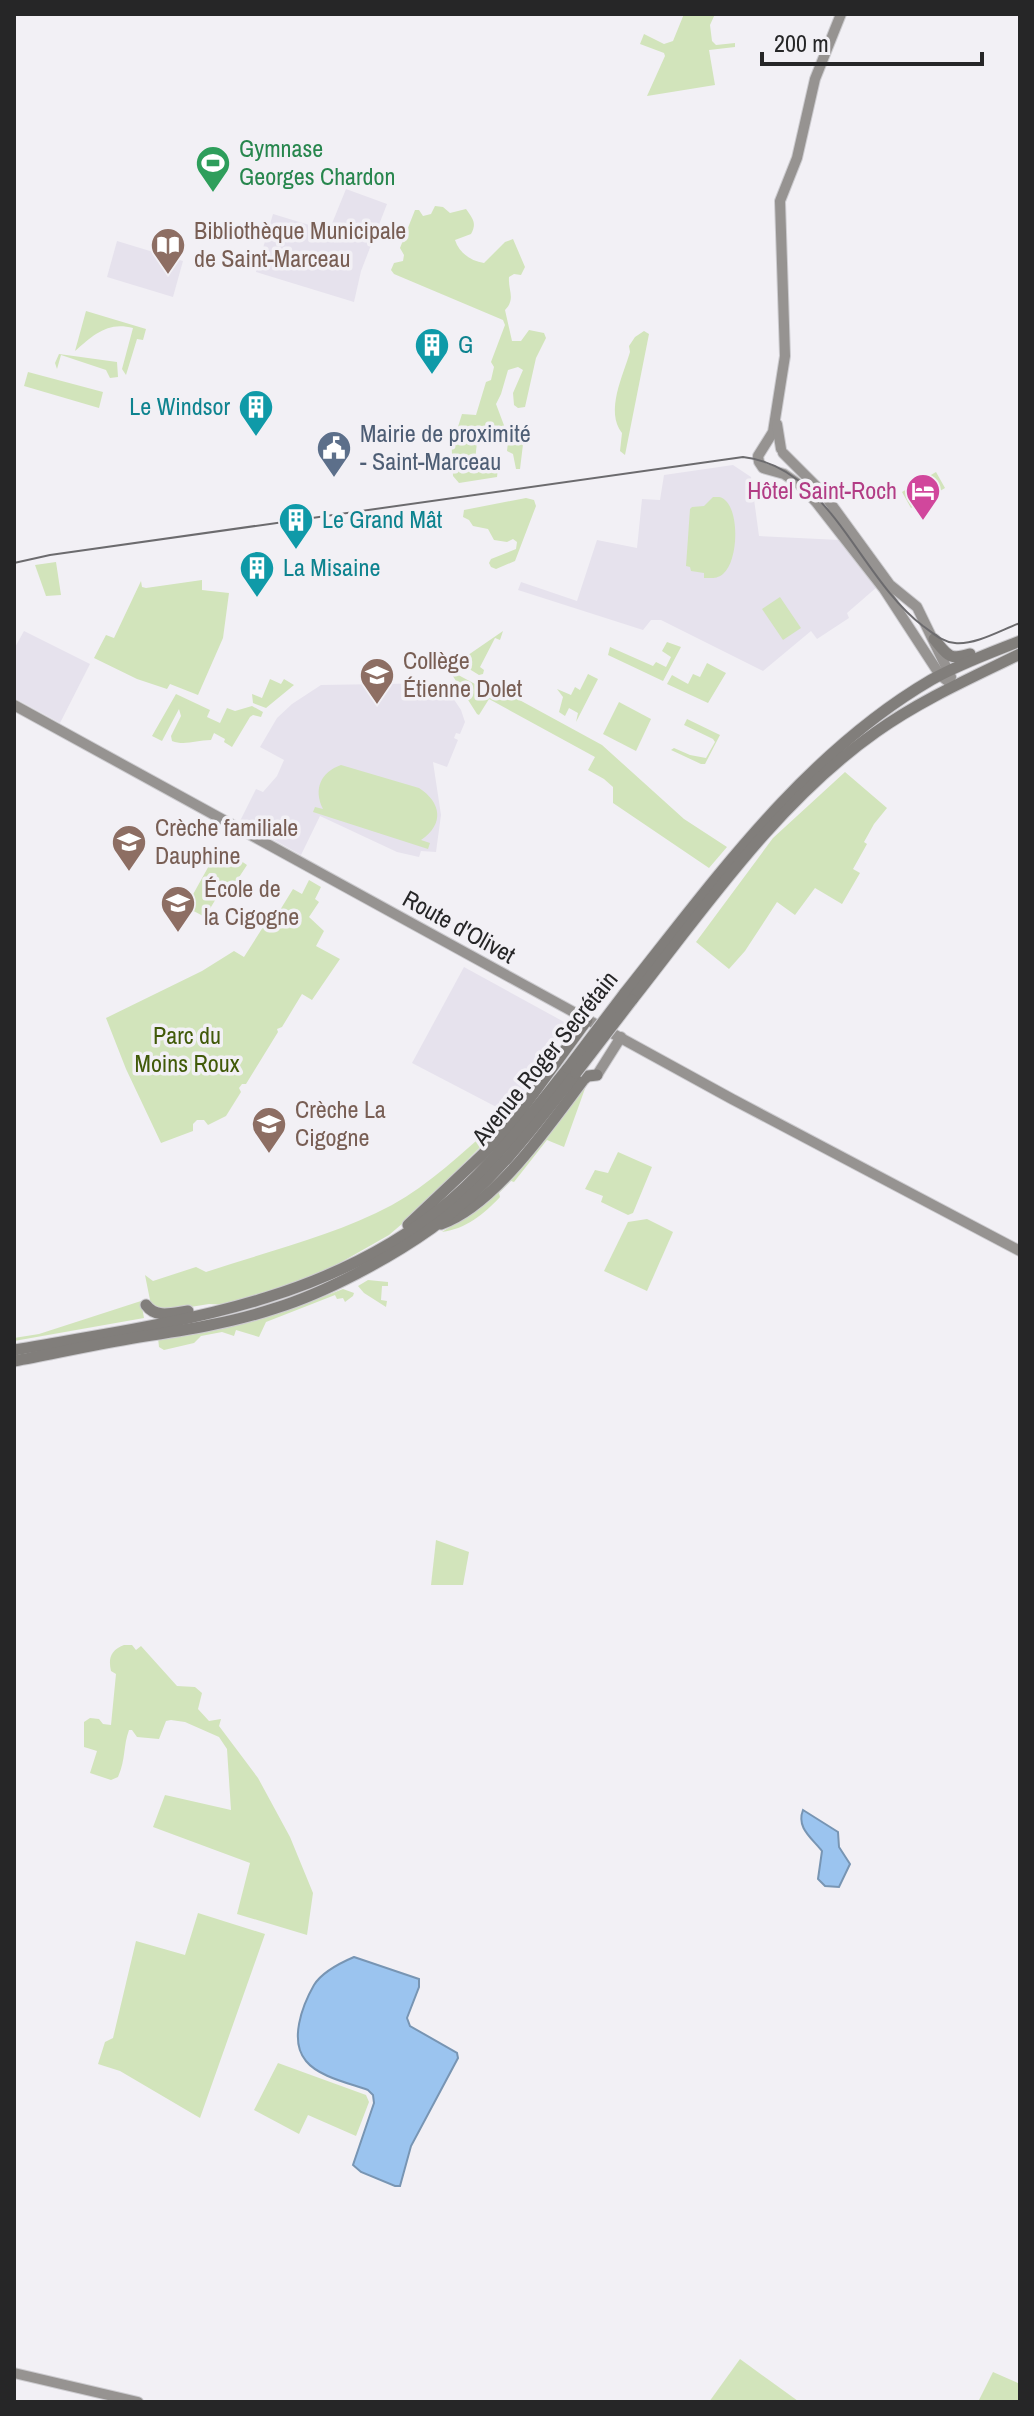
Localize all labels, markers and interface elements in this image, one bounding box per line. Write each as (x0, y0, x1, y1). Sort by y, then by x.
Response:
scale bar (762, 16, 982, 66)
text: 200 m (774, 27, 829, 59)
place label: Gymnase Georges Chardon (239, 132, 395, 192)
sports icon: Gymnase Georges Chardon (194, 144, 232, 194)
place label: Bibliothèque Municipale de Saint-Marceau (194, 214, 406, 274)
library icon: Bibliothèque Municipale de Saint-Marceau (149, 226, 187, 276)
building icon: G (413, 326, 451, 376)
place label: G (458, 328, 473, 360)
building icon: Le Windsor (237, 388, 275, 438)
place label: Le Windsor (129, 390, 230, 422)
place label: Mairie de proximité - Saint-Marceau (360, 417, 531, 477)
public building icon: Mairie de proximité - Saint-Marceau (315, 429, 353, 479)
hotel icon: Hôtel Saint-Roch (904, 472, 942, 522)
place label: Hôtel Saint-Roch (747, 474, 897, 506)
building icon: Le Grand Mât (277, 501, 315, 551)
place label: Le Grand Mât (322, 503, 443, 535)
building icon: La Misaine (238, 549, 276, 599)
place label: La Misaine (283, 551, 380, 583)
place label: Collège Étienne Dolet (403, 644, 523, 704)
school or university icon: Collège Étienne Dolet (358, 656, 396, 706)
place label: Crèche familiale Dauphine (155, 811, 298, 871)
school or university icon: Crèche familiale Dauphine (110, 823, 148, 873)
place label: École de la Cigogne (204, 872, 299, 932)
street label: Route d'Olivet (397, 882, 522, 970)
school or university icon: École de la Cigogne (159, 884, 197, 934)
street label: Avenue Roger Secrétain (463, 964, 624, 1152)
park label: Parc du Moins Roux (135, 1019, 240, 1079)
place label: Crèche La Cigogne (295, 1093, 386, 1153)
school or university icon: Crèche La Cigogne (250, 1105, 288, 1155)

